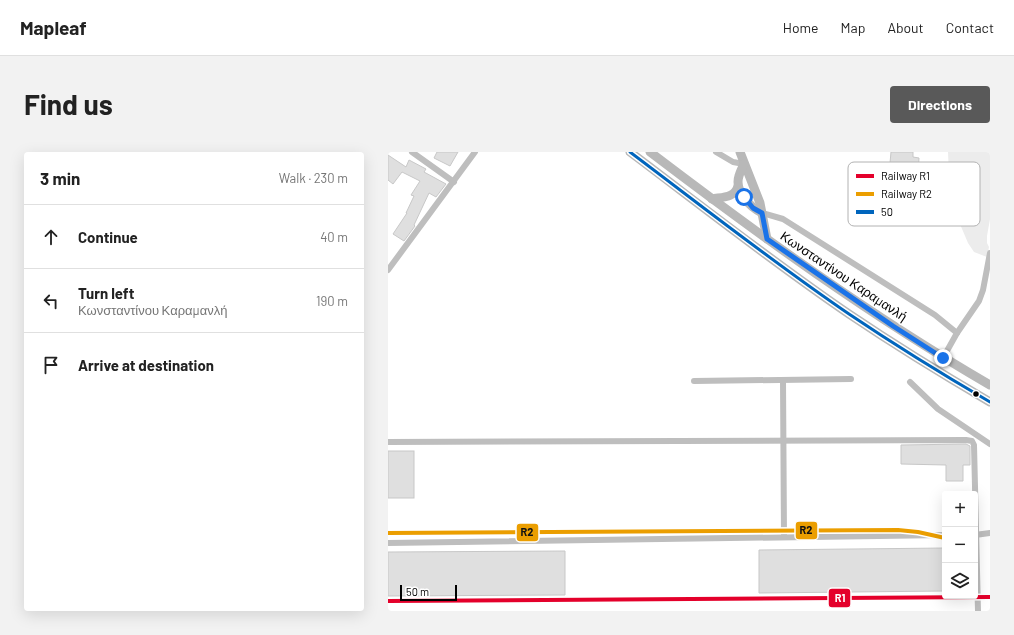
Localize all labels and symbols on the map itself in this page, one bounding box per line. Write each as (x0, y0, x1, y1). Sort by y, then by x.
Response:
legend (848, 162, 980, 226)
text: Railway R1 (881, 169, 930, 182)
text: Railway R2 (881, 187, 932, 200)
route start (735, 188, 753, 206)
text: 50 (881, 205, 893, 218)
street label: Κωνσταντίνου Καραμανλή (778, 228, 910, 324)
route end (934, 349, 952, 367)
unlabelled marker (971, 389, 981, 399)
line badge: R2 (795, 521, 818, 540)
line badge: R2 (516, 523, 539, 542)
text: R2 (800, 523, 812, 536)
text: R2 (521, 525, 533, 538)
scale bar (400, 583, 457, 602)
line badge: R1 (828, 588, 851, 608)
text: R1 (835, 591, 845, 604)

